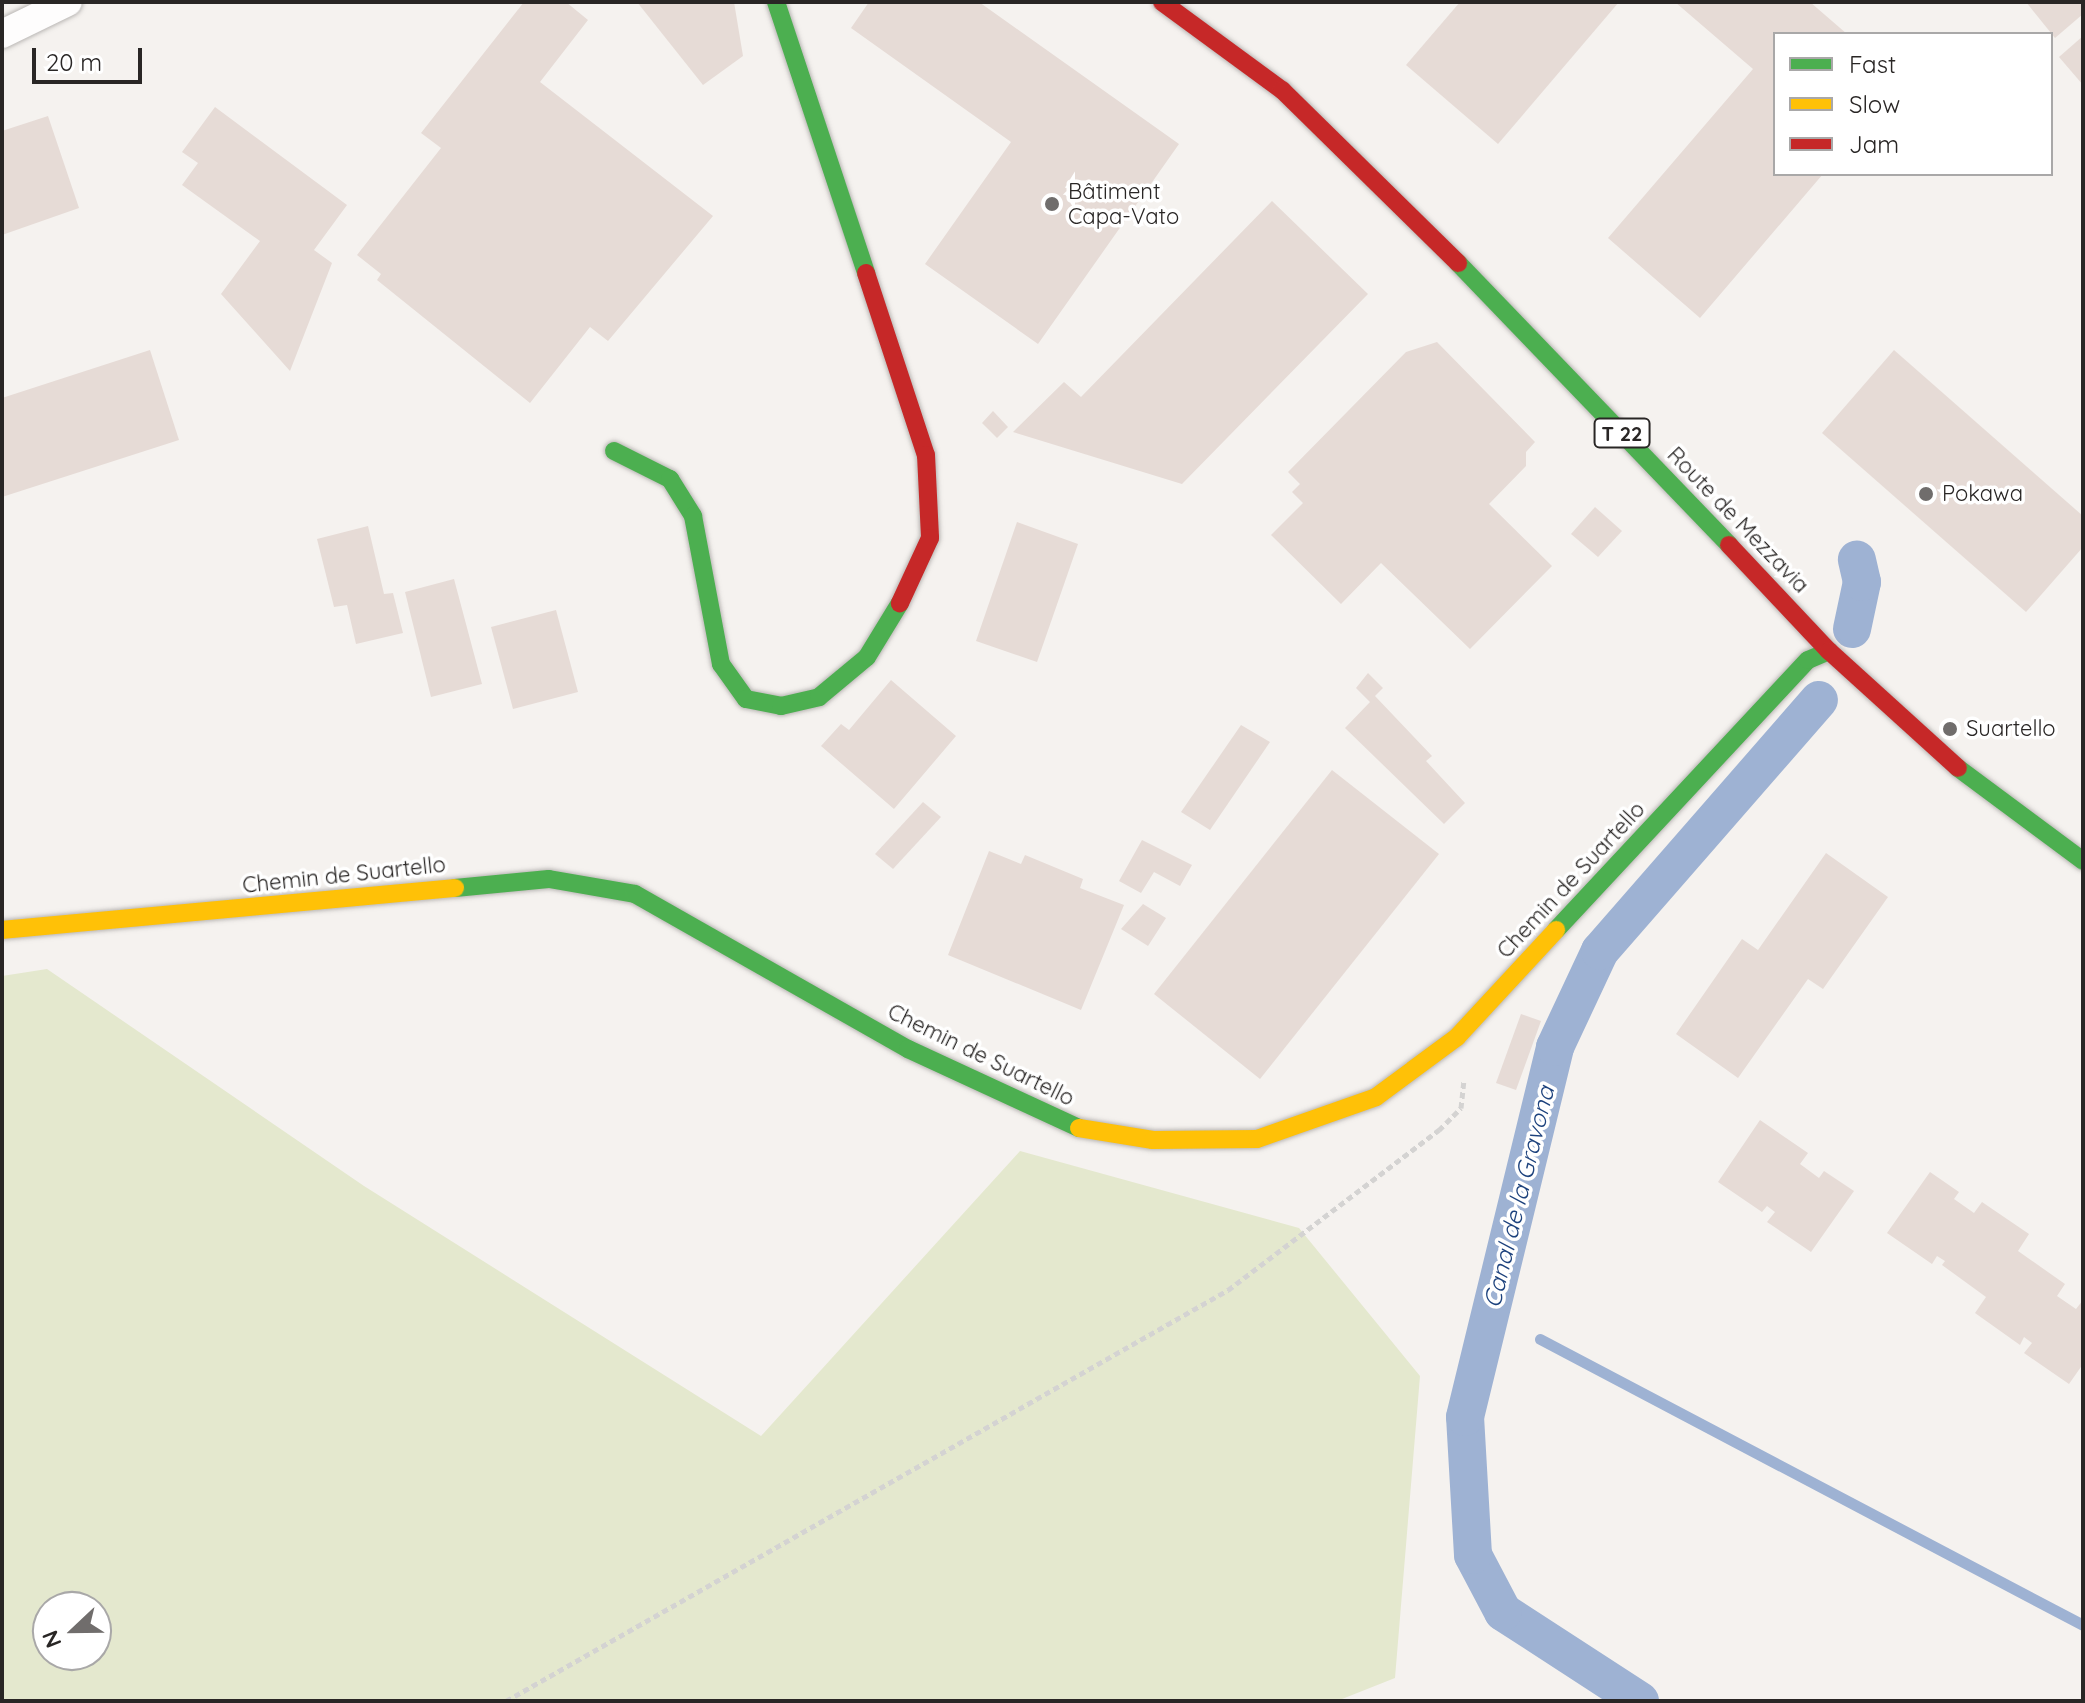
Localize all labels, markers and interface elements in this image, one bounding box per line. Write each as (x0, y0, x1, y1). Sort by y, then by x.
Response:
scale bar (36, 32, 146, 82)
legend (1773, 32, 2053, 176)
text: 20 m (46, 47, 102, 77)
text: Fast (1849, 49, 1896, 79)
text: Slow (1849, 89, 1900, 119)
text: Jam (1849, 129, 1899, 159)
place label: Bâtiment Capa-Vato (1068, 178, 1179, 230)
marker: Bâtiment Capa-Vato (1043, 195, 1061, 213)
road number: T 22 (1592, 417, 1652, 449)
street label: Route de Mezzavia (1662, 442, 1814, 598)
place label: Pokawa (1942, 481, 2023, 507)
marker: Pokawa (1917, 485, 1935, 503)
place label: Suartello (1966, 716, 2056, 742)
marker: Suartello (1941, 720, 1959, 738)
street label: Chemin de Suartello (1492, 796, 1650, 964)
street label: Chemin de Suartello (241, 851, 447, 899)
street label: Chemin de Suartello (883, 998, 1079, 1112)
water label: Canal de la Gravona (1478, 1083, 1560, 1311)
north arrow (32, 1591, 112, 1671)
text: N (36, 1627, 68, 1652)

